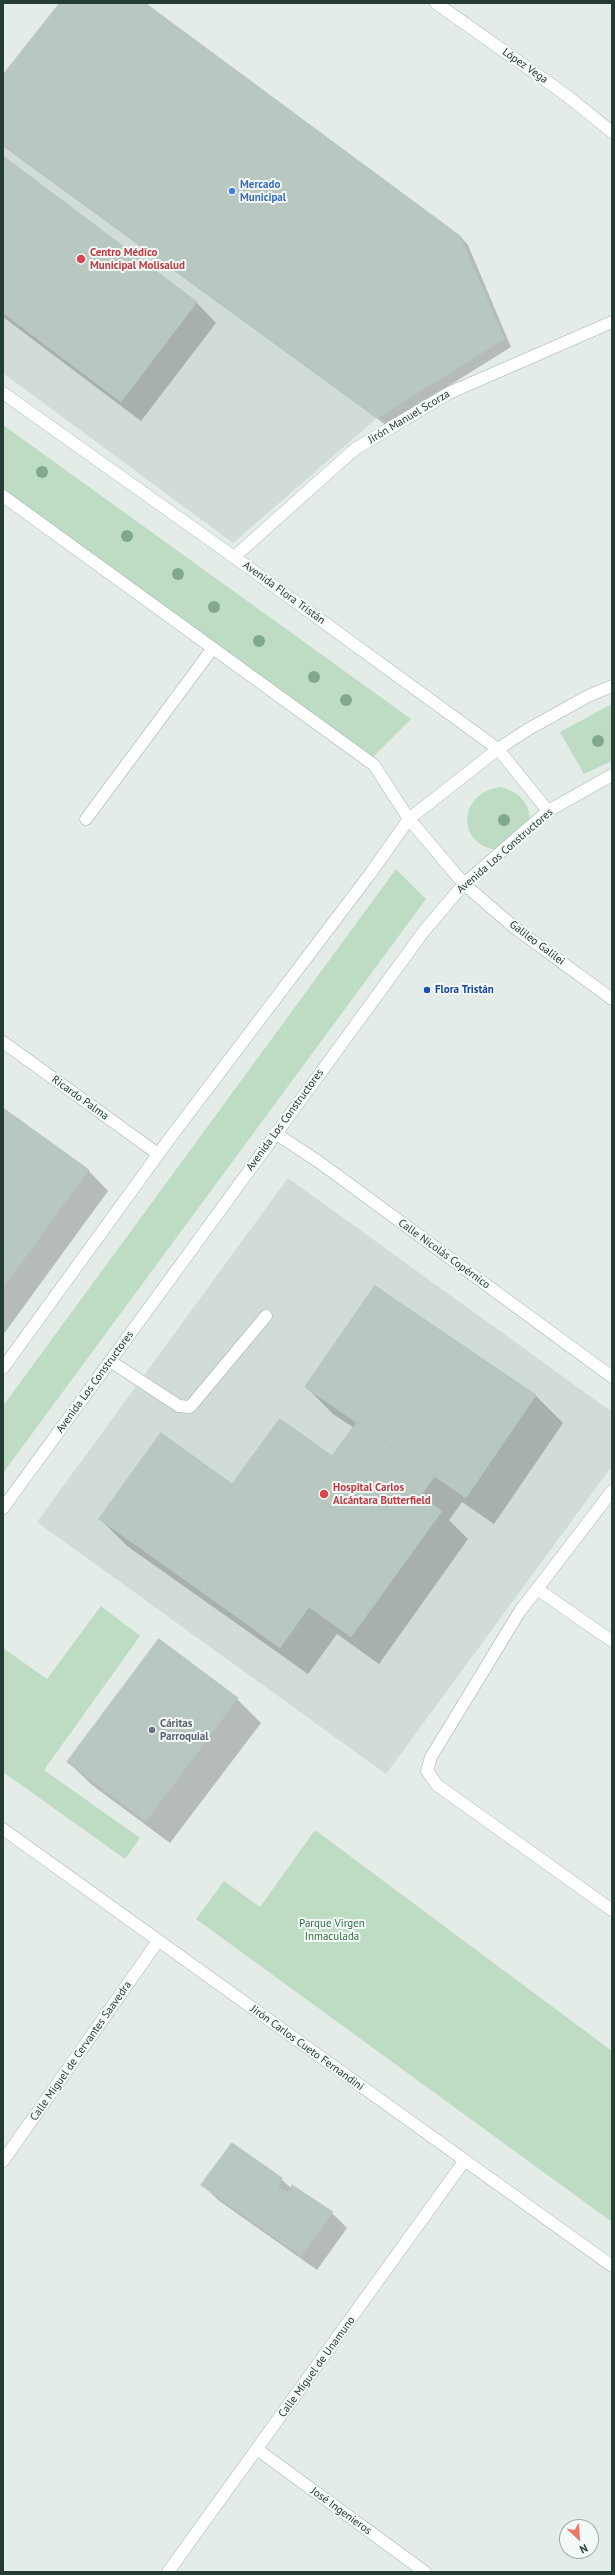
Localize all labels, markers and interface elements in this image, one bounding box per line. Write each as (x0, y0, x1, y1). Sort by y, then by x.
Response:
street label: López Vega (500, 45, 550, 87)
place label: Mercado Municipal (240, 178, 286, 204)
marker: Mercado Municipal (227, 186, 237, 196)
place label: Centro Médico Municipal Molisalud (90, 246, 185, 272)
marker: Centro Médico Municipal Molisalud (75, 253, 87, 265)
street label: Jirón Manuel Scorza (366, 387, 452, 447)
street label: Avenida Flora Tristán (240, 559, 328, 627)
street label: Avenida Los Constructores (454, 806, 556, 896)
street label: Galileo Galilei (507, 918, 567, 968)
place label: Flora Tristán (435, 983, 494, 997)
marker: Flora Tristán (422, 985, 432, 995)
street label: Avenida Los Constructores (244, 1066, 326, 1174)
street label: Ricardo Palma (49, 1073, 111, 1123)
street label: Calle Nicolás Copérnico (395, 1216, 493, 1292)
street label: Avenida Los Constructores (54, 1328, 136, 1436)
place label: Hospital Carlos Alcántara Butterfield (333, 1481, 431, 1507)
marker: Hospital Carlos Alcántara Butterfield (318, 1488, 330, 1500)
place label: Cáritas Parroquial (160, 1717, 209, 1743)
marker: Cáritas Parroquial (147, 1725, 157, 1735)
park label: Parque Virgen Inmaculada (299, 1917, 365, 1943)
street label: Calle Miguel de Cervantes Saavedra (28, 1979, 134, 2123)
street label: Jirón Carlos Cueto Fernandini (248, 2002, 366, 2094)
street label: Calle Miguel de Unamuno (276, 2314, 358, 2420)
street label: José Ingenieros (308, 2485, 374, 2537)
north arrow (559, 2519, 599, 2559)
text: N (578, 2541, 590, 2557)

